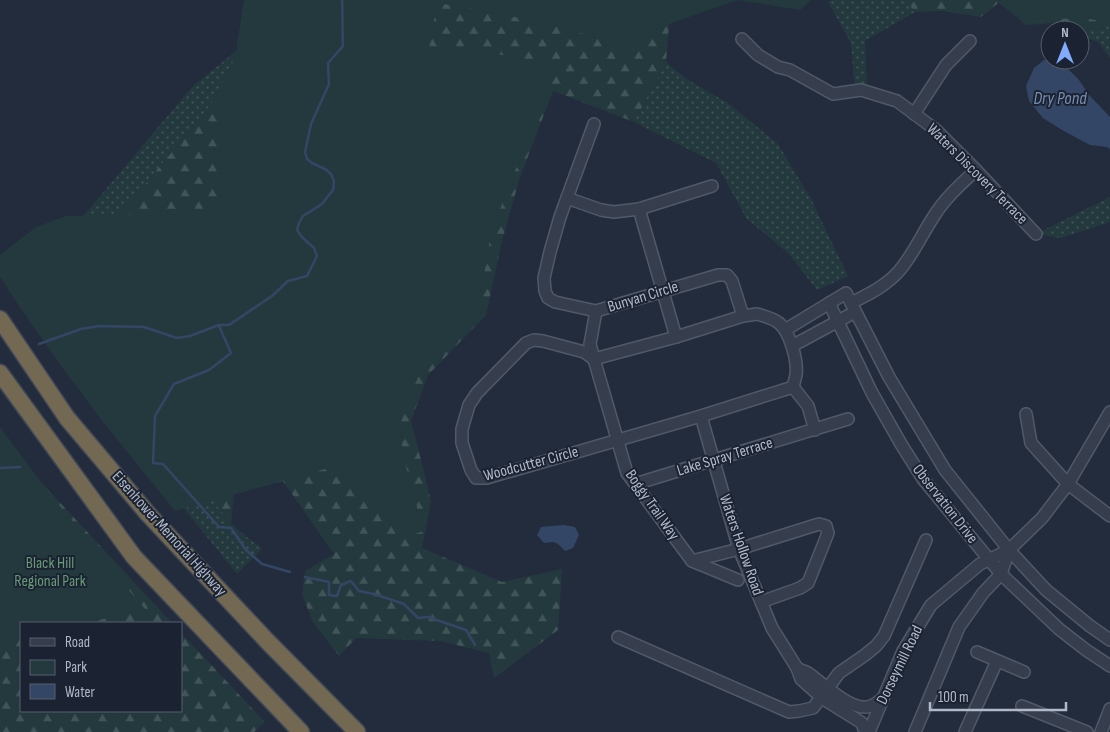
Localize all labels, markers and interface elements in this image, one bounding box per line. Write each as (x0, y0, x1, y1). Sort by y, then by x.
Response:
north arrow (1040, 20, 1090, 70)
text: N (1061, 24, 1069, 41)
water label: Dry Pond (1033, 88, 1087, 109)
street label: Waters Discovery Terrace (923, 120, 1031, 228)
street label: Bunyan Circle (605, 277, 681, 317)
street label: Lake Spray Terrace (675, 433, 775, 481)
street label: Woodcutter Circle (482, 442, 580, 486)
street label: Observation Drive (908, 461, 982, 547)
street label: Boggy Trail Way (621, 466, 683, 544)
street label: Eisenhower Memorial Highway (108, 467, 230, 601)
street label: Waters Hollow Road (715, 492, 767, 598)
park label: Black Hill Regional Park (14, 554, 86, 591)
legend (20, 622, 182, 712)
street label: Dorseymill Road (873, 622, 927, 708)
text: Road (65, 633, 90, 652)
text: Park (65, 658, 87, 677)
scale bar (930, 680, 1066, 712)
text: Water (65, 683, 96, 702)
text: 100 m (938, 688, 969, 707)

